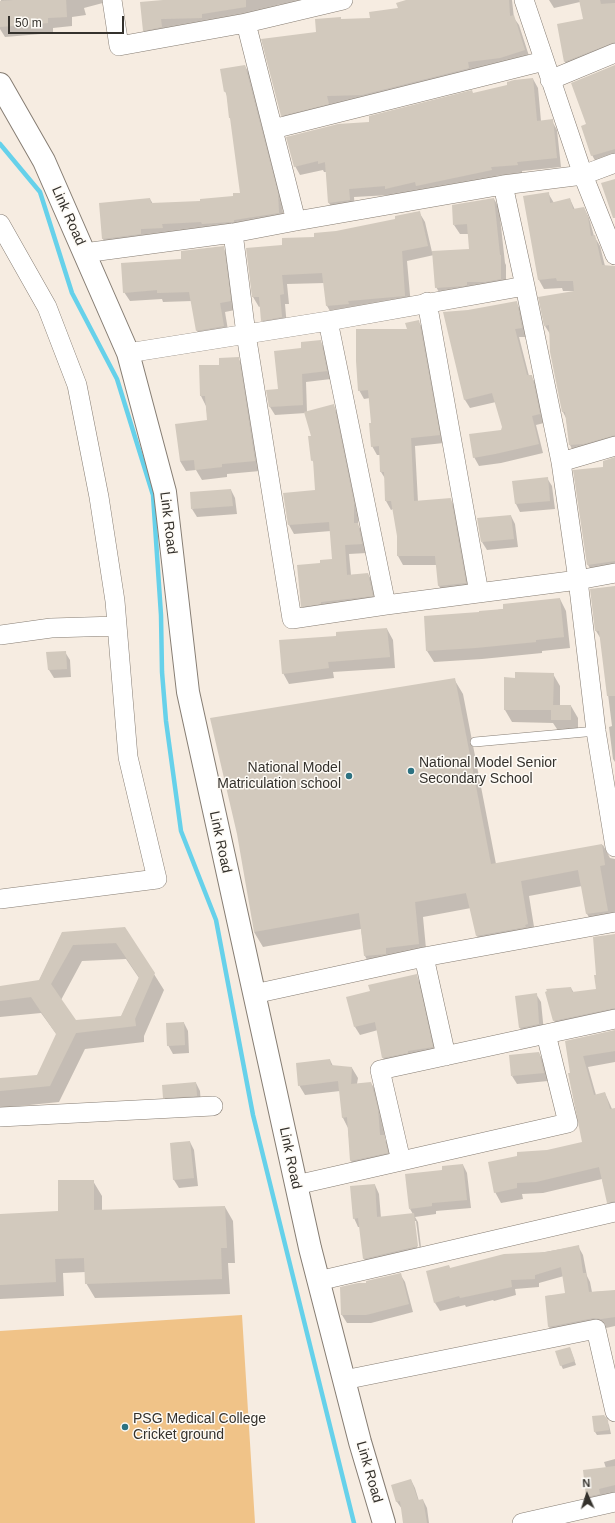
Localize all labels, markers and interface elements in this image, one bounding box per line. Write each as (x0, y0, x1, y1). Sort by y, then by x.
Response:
scale bar (10, 8, 126, 34)
text: 50 m (15, 16, 42, 30)
street label: Link Road (48, 184, 88, 248)
street label: Link Road (156, 491, 180, 555)
place label: National Model Senior Secondary School (419, 755, 557, 788)
place label: National Model Matriculation school (217, 760, 341, 792)
marker: National Model Senior Secondary School (406, 766, 416, 776)
marker: National Model Matriculation school (344, 771, 354, 781)
street label: Link Road (205, 809, 235, 875)
street label: Link Road (275, 1125, 305, 1191)
place label: PSG Medical College Cricket ground (133, 1411, 266, 1444)
marker: PSG Medical College Cricket ground (120, 1422, 130, 1432)
street label: Link Road (352, 1439, 386, 1505)
north arrow (567, 1475, 607, 1515)
text: N (582, 1477, 591, 1489)

